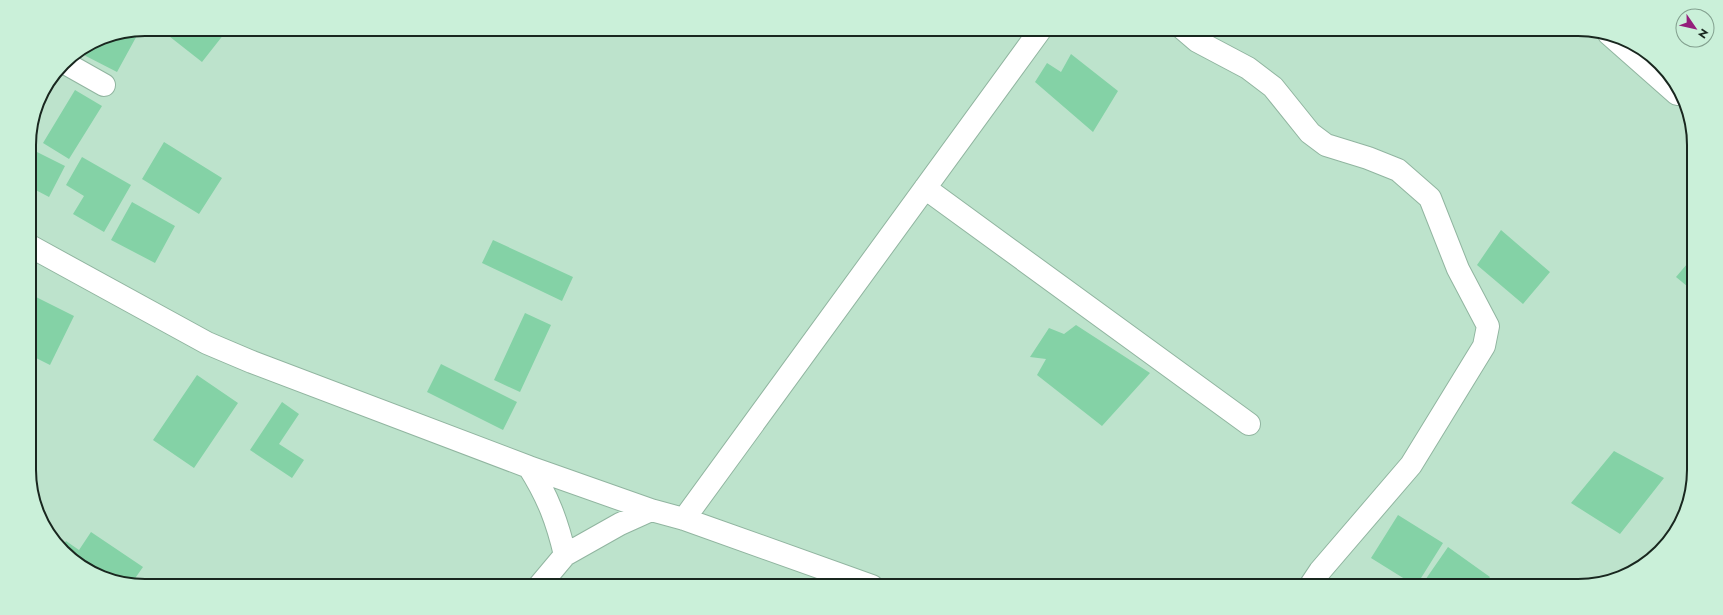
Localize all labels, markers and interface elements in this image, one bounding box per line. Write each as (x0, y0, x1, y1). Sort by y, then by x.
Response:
north arrow (1675, 8, 1715, 48)
text: N (1694, 25, 1712, 42)

